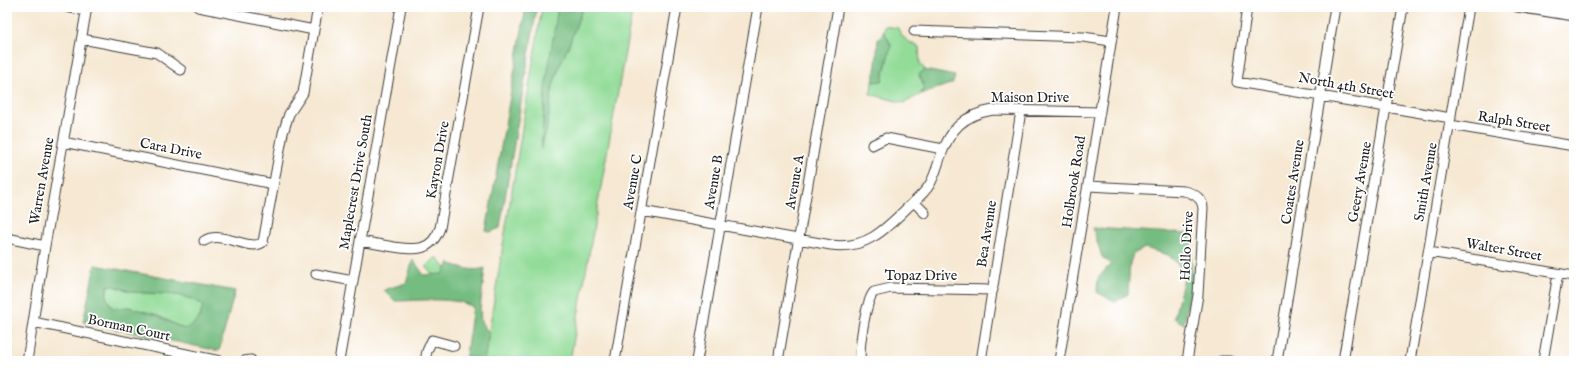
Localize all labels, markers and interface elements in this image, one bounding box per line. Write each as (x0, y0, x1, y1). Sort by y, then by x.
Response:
street label: North 4th Street (1297, 69, 1395, 103)
street label: Maison Drive (991, 89, 1070, 107)
street label: Ralph Street (1476, 107, 1552, 137)
street label: Maplecrest Drive South (335, 112, 377, 251)
street label: Kayron Drive (422, 119, 454, 200)
street label: Cara Drive (138, 134, 204, 164)
street label: Holbrook Road (1058, 134, 1090, 229)
street label: Warren Avenue (25, 135, 59, 226)
street label: Coates Avenue (1277, 138, 1309, 226)
street label: Geery Avenue (1344, 140, 1376, 224)
street label: Smith Avenue (1410, 141, 1442, 223)
street label: Avenue C (619, 153, 647, 212)
street label: Avenue B (700, 153, 728, 212)
street label: Avenue A (781, 153, 809, 212)
street label: Bea Avenue (973, 199, 1001, 269)
street label: Hollo Drive (1176, 210, 1198, 281)
street label: Walter Street (1465, 234, 1543, 266)
street label: Topaz Drive (885, 267, 958, 285)
street label: Borman Court (86, 310, 172, 346)

